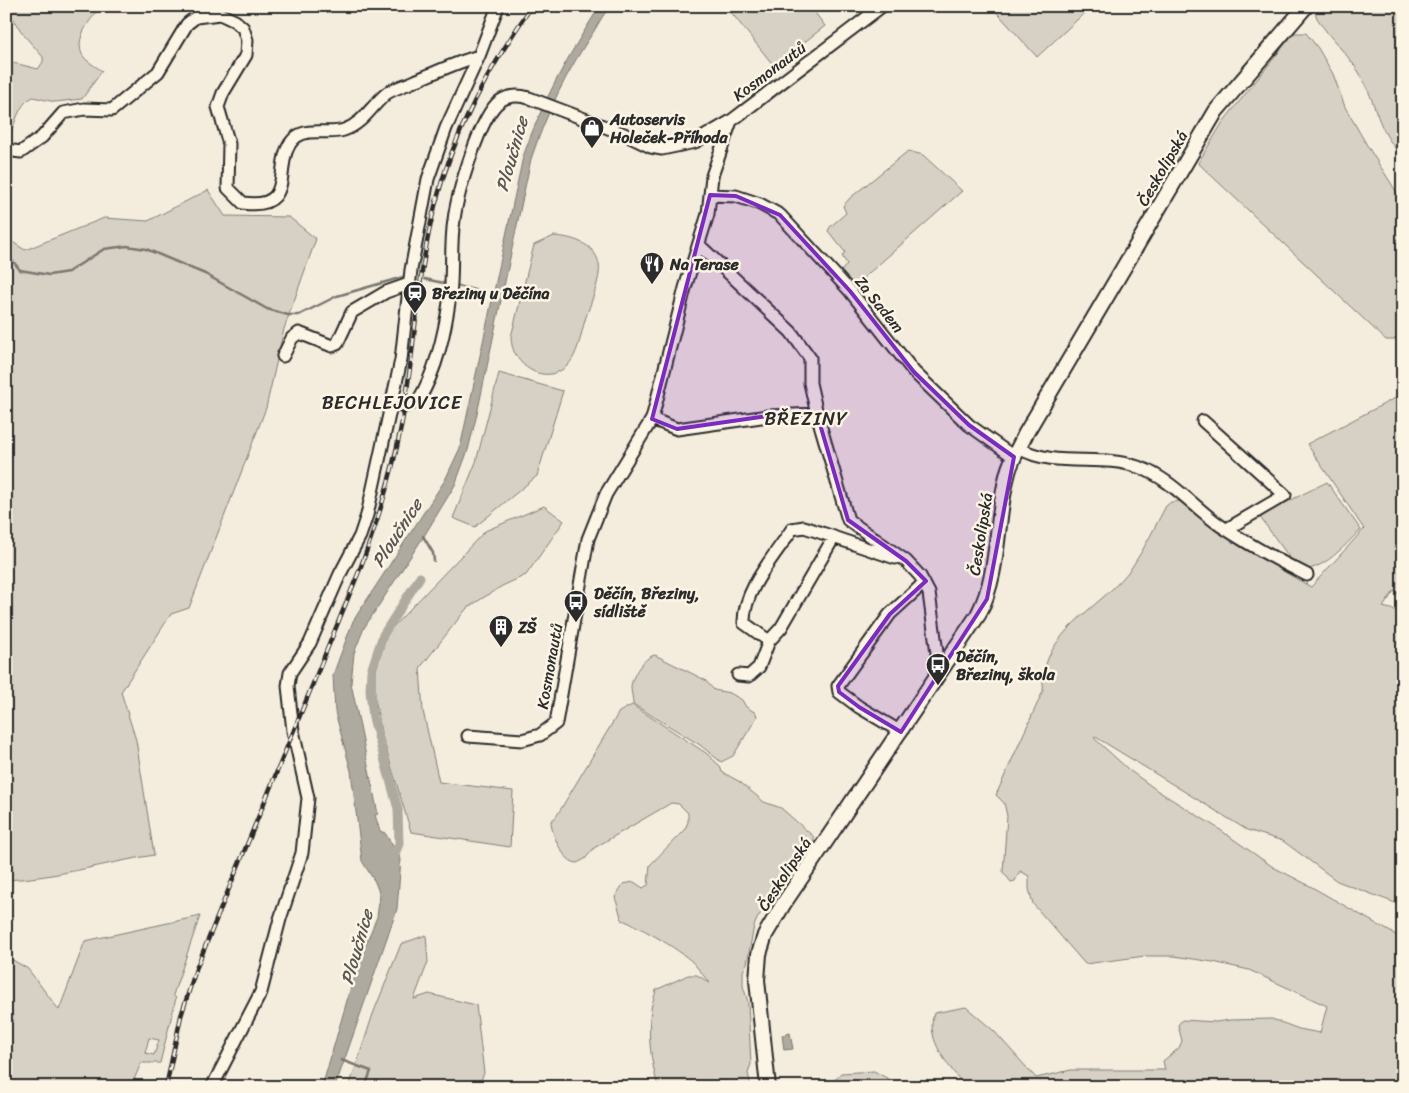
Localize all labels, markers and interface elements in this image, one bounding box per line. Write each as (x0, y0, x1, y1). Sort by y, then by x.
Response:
street label: Kosmonautů (726, 34, 813, 109)
place label: Autoservis Holeček-Příhoda (609, 105, 728, 152)
water label: Ploučnice (486, 111, 538, 195)
shop icon: Autoservis Holeček-Příhoda (579, 115, 605, 149)
street label: Českolipská (1129, 125, 1196, 212)
place label: Na Terase (669, 250, 740, 279)
restaurant icon: Na Terase (639, 251, 665, 285)
street label: Za Sadem (847, 269, 912, 340)
place label: Březiny u Děčína (432, 279, 549, 308)
station icon: Březiny u Děčína (402, 280, 428, 314)
district label: BECHLEJOVICE (322, 386, 463, 419)
district label: BŘEZINY (764, 402, 848, 435)
water label: Ploučnice (363, 491, 432, 574)
street label: Českolipská (960, 491, 1001, 578)
place label: Děčín, Březiny, sídliště (593, 579, 699, 626)
bus stop icon: Děčín, Březiny, sídliště (563, 589, 589, 623)
place label: ZŠ (517, 613, 538, 642)
building icon: ZŠ (488, 614, 514, 648)
street label: Kosmonautů (528, 621, 571, 711)
place label: Děčín, Březiny, škola (956, 642, 1056, 689)
bus stop icon: Děčín, Březiny, škola (925, 652, 951, 686)
street label: Českolipská (750, 831, 819, 917)
water label: Ploučnice (331, 904, 383, 988)

